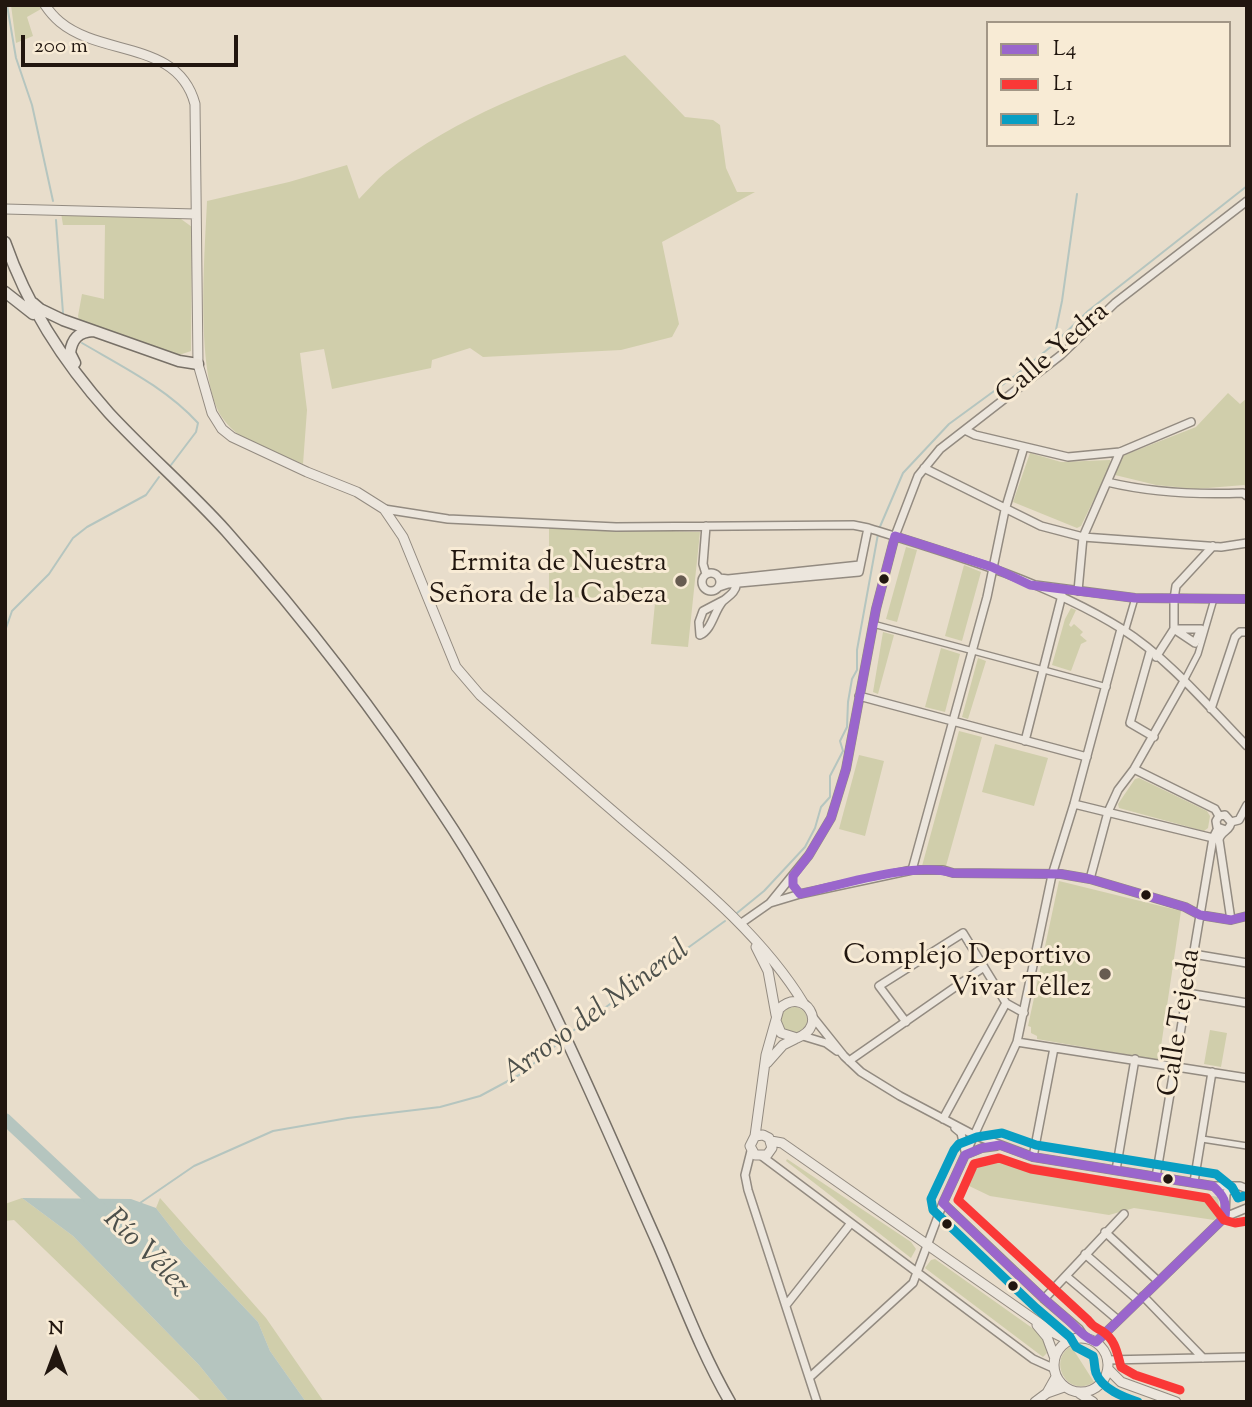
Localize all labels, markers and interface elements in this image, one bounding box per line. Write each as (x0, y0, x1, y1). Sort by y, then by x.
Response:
scale bar (24, 21, 242, 65)
legend (986, 21, 1231, 147)
text: 200 m (34, 32, 88, 62)
text: L4 (1053, 35, 1076, 65)
text: L1 (1053, 70, 1073, 100)
text: L2 (1053, 105, 1076, 135)
street label: Calle Yedra (991, 297, 1117, 413)
place label: Ermita de Nuestra Señora de la Cabeza (428, 548, 667, 614)
unlabelled marker (877, 572, 891, 586)
marker: Ermita de Nuestra Señora de la Cabeza (673, 573, 689, 589)
unlabelled marker (1139, 888, 1153, 902)
water label: Arroyo del Mineral (496, 934, 698, 1094)
place label: Complejo Deportivo Vivar Téllez (843, 941, 1091, 1007)
street label: Calle Tejeda (1154, 947, 1210, 1099)
marker: Complejo Deportivo Vivar Téllez (1097, 966, 1113, 982)
unlabelled marker (1161, 1172, 1175, 1186)
water label: Río Vélez (94, 1203, 196, 1305)
unlabelled marker (940, 1217, 954, 1231)
unlabelled marker (1006, 1279, 1020, 1293)
north arrow (21, 1316, 91, 1386)
text: N (48, 1316, 64, 1343)

